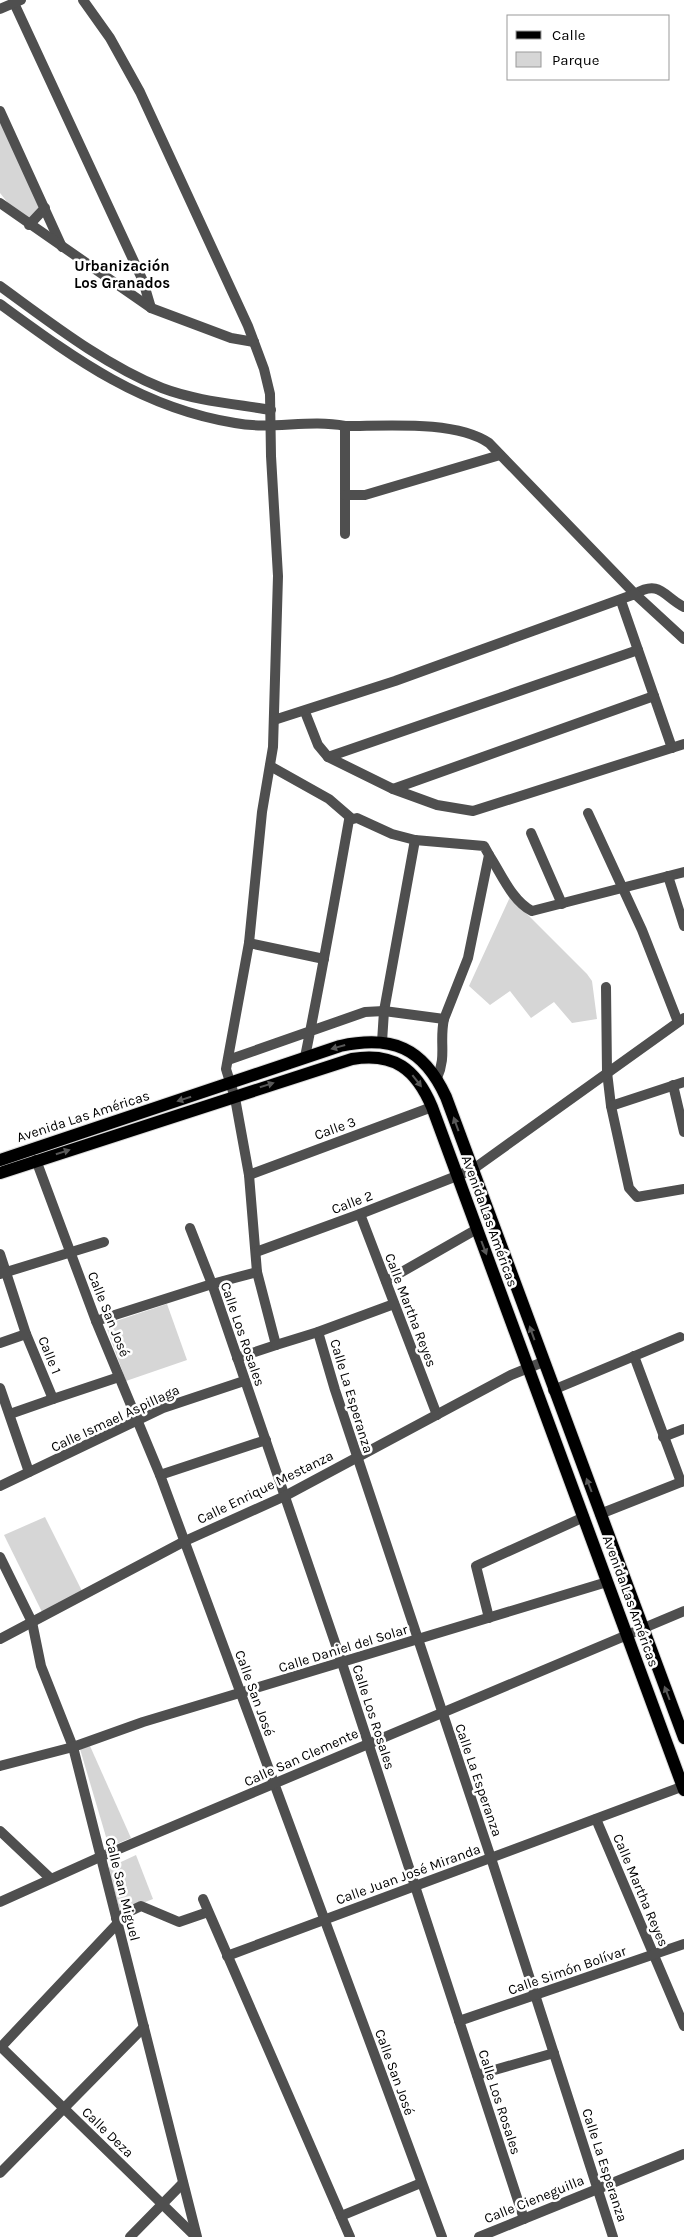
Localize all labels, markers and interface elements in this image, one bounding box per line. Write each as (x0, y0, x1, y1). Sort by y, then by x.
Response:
legend (507, 15, 669, 80)
text: Calle (552, 26, 586, 44)
text: Parque (552, 51, 600, 69)
district label: Urbanización Los Granados (74, 257, 170, 292)
one-way arrow (330, 1043, 345, 1051)
one-way arrow (412, 1074, 423, 1087)
one-way arrow (260, 1081, 275, 1089)
street label: Avenida Las Américas (15, 1087, 152, 1146)
one-way arrow (176, 1095, 191, 1103)
street label: Calle 3 (312, 1113, 358, 1144)
one-way arrow (452, 1116, 460, 1131)
one-way arrow (55, 1147, 70, 1155)
street label: Avenida Las Américas (458, 1153, 521, 1289)
street label: Calle 2 (329, 1187, 375, 1218)
one-way arrow (481, 1240, 488, 1255)
street label: Calle Martha Reyes (381, 1251, 440, 1370)
street label: Calle San José (84, 1269, 133, 1359)
street label: Calle Los Rosales (217, 1280, 268, 1389)
one-way arrow (528, 1325, 536, 1340)
street label: Calle 1 (34, 1334, 65, 1377)
street label: Calle La Esperanza (326, 1337, 377, 1455)
street label: Calle Ismael Aspillaga (48, 1381, 182, 1456)
street label: Calle Enrique Mestanza (194, 1447, 336, 1528)
one-way arrow (585, 1477, 593, 1492)
street label: Avenida Las Américas (599, 1533, 662, 1669)
street label: Calle Daniel del Solar (276, 1620, 411, 1676)
street label: Calle San José (231, 1648, 278, 1739)
street label: Calle Los Rosales (349, 1663, 398, 1772)
one-way arrow (663, 1685, 671, 1700)
street label: Calle La Esperanza (451, 1721, 506, 1839)
street label: Calle San Clemente (241, 1725, 361, 1790)
street label: Calle Martha Reyes (609, 1831, 672, 1949)
street label: Calle San Miguel (101, 1836, 144, 1943)
street label: Calle Juan José Miranda (334, 1840, 483, 1909)
street label: Calle Simón Bolívar (506, 1942, 629, 1999)
street label: Calle San José (371, 2027, 418, 2118)
street label: Calle Los Rosales (475, 2048, 524, 2157)
street label: Calle Deza (78, 2104, 137, 2161)
street label: Calle La Esperanza (578, 2106, 631, 2224)
street label: Calle Cieneguilla (482, 2172, 587, 2227)

